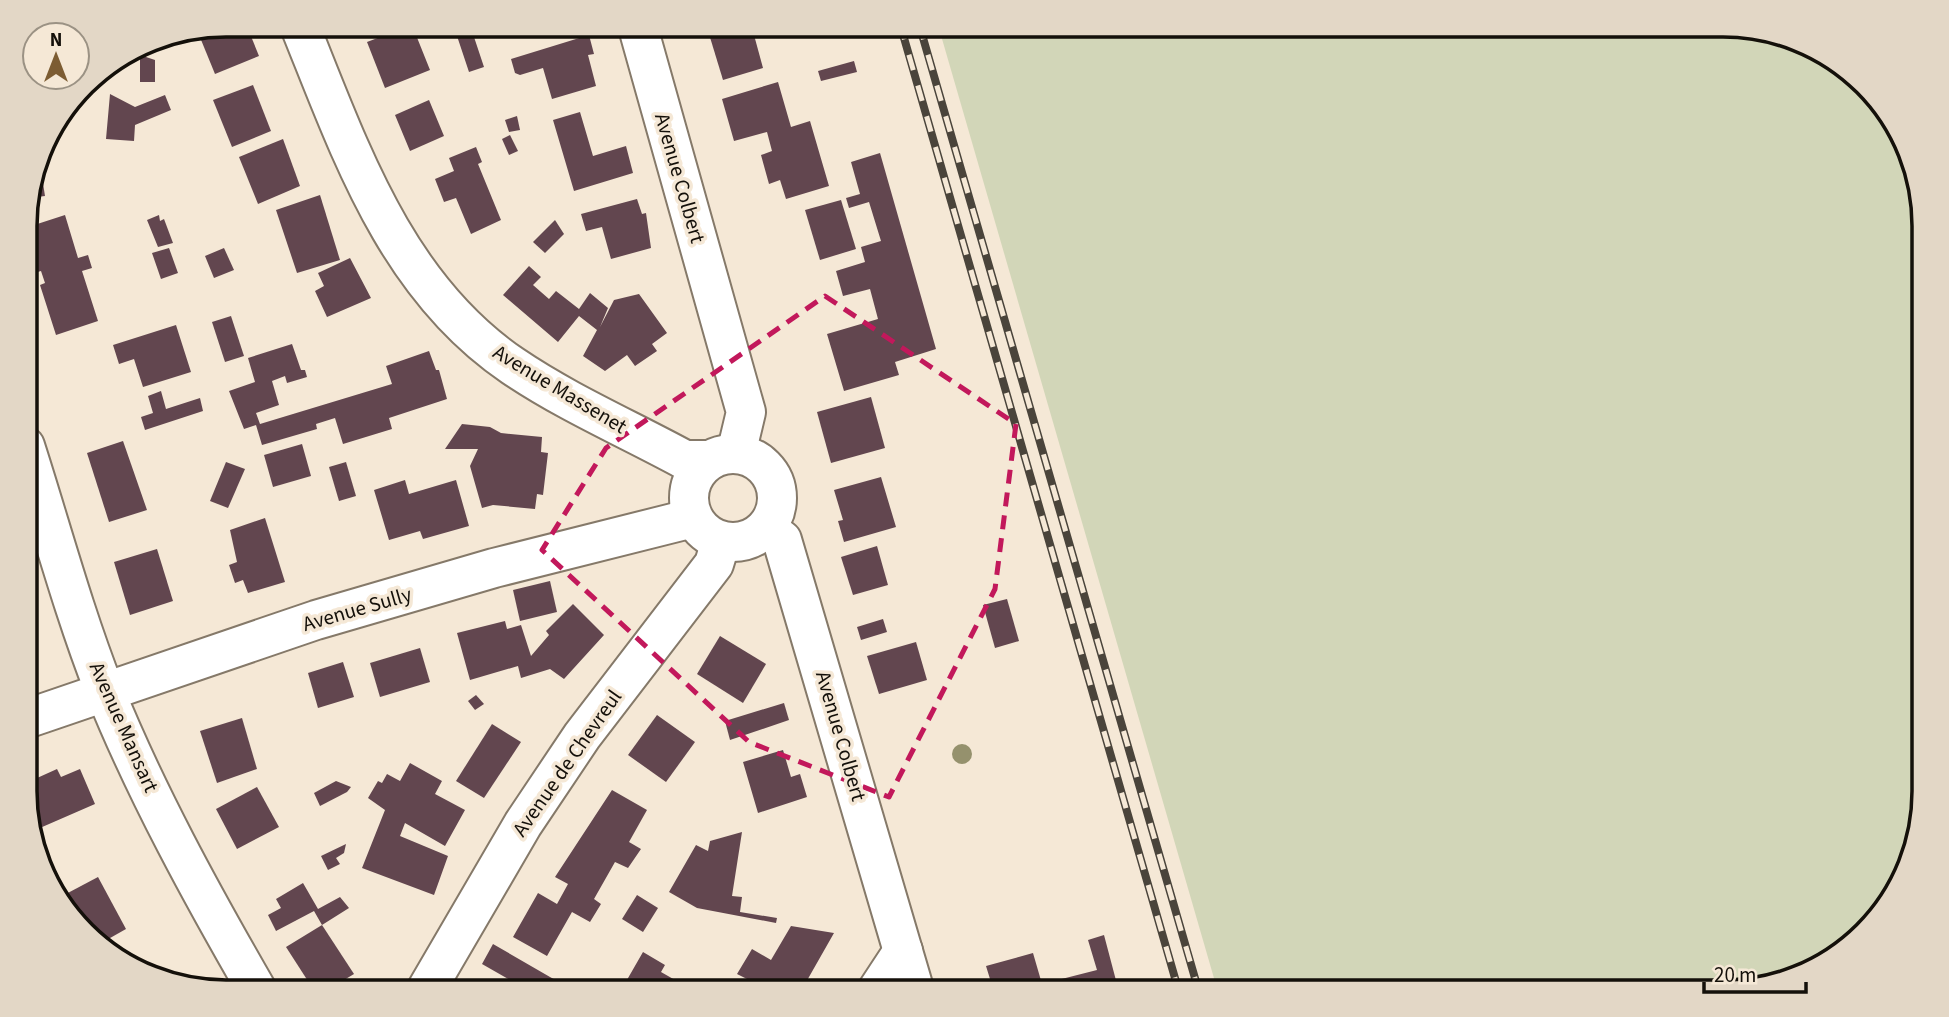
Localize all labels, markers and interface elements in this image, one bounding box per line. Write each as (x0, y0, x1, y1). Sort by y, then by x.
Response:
north arrow (21, 21, 91, 91)
text: N (50, 27, 62, 54)
street label: Avenue Colbert (647, 109, 713, 247)
street label: Avenue Massenet (487, 337, 633, 441)
street label: Avenue Sully (299, 579, 415, 639)
street label: Avenue Mansart (82, 657, 166, 797)
street label: Avenue Colbert (808, 667, 874, 805)
street label: Avenue de Chevreul (505, 683, 629, 843)
scale bar (1704, 950, 1806, 994)
text: 20 m (1714, 960, 1756, 990)

